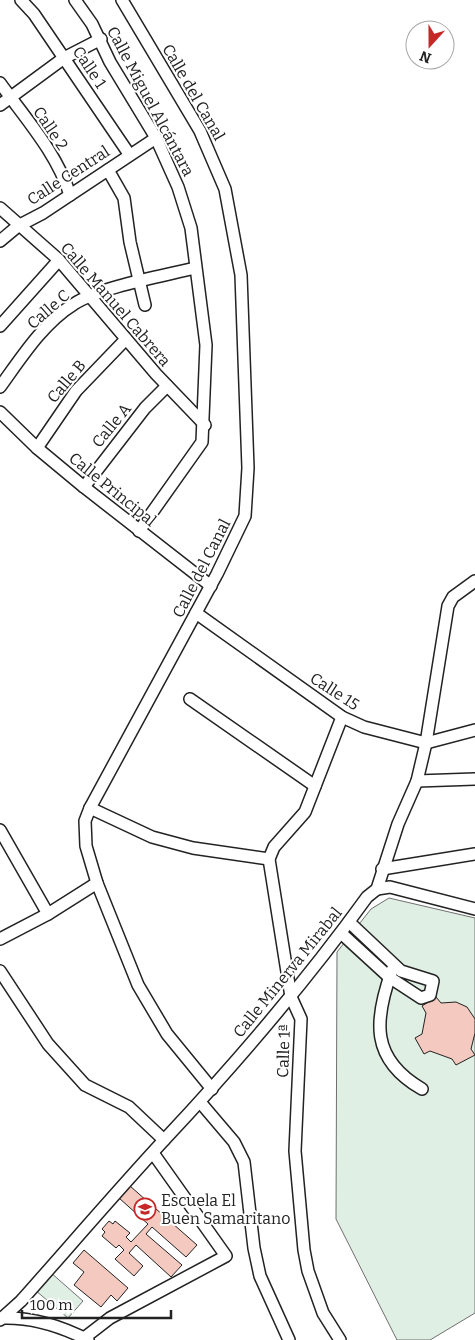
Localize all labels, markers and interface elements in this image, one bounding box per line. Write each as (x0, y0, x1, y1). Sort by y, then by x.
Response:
north arrow (405, 20, 455, 70)
street label: Calle Miguel Alcántara (103, 23, 198, 179)
street label: Calle del Canal (158, 41, 229, 144)
street label: Calle 1 (69, 43, 111, 92)
text: N (417, 47, 434, 67)
street label: Calle 2 (29, 103, 72, 154)
street label: Calle Central (24, 142, 113, 209)
street label: Calle Manuel Cabrera (57, 238, 175, 370)
street label: Calle C (23, 286, 74, 333)
street label: Calle B (43, 356, 90, 407)
street label: Calle A (88, 399, 135, 451)
street label: Calle Principal (65, 448, 160, 531)
street label: Calle del Canal (168, 515, 235, 621)
street label: Calle 15 (307, 668, 363, 714)
street label: Calle Minerva Mirabal (229, 903, 346, 1041)
street label: Calle 1ª (273, 1024, 294, 1078)
place label: Escuela El Buen Samaritano (161, 1191, 290, 1228)
school or university icon: Escuela El Buen Samaritano (133, 1197, 157, 1221)
scale bar (22, 1288, 171, 1320)
text: 100 m (30, 1296, 73, 1314)

